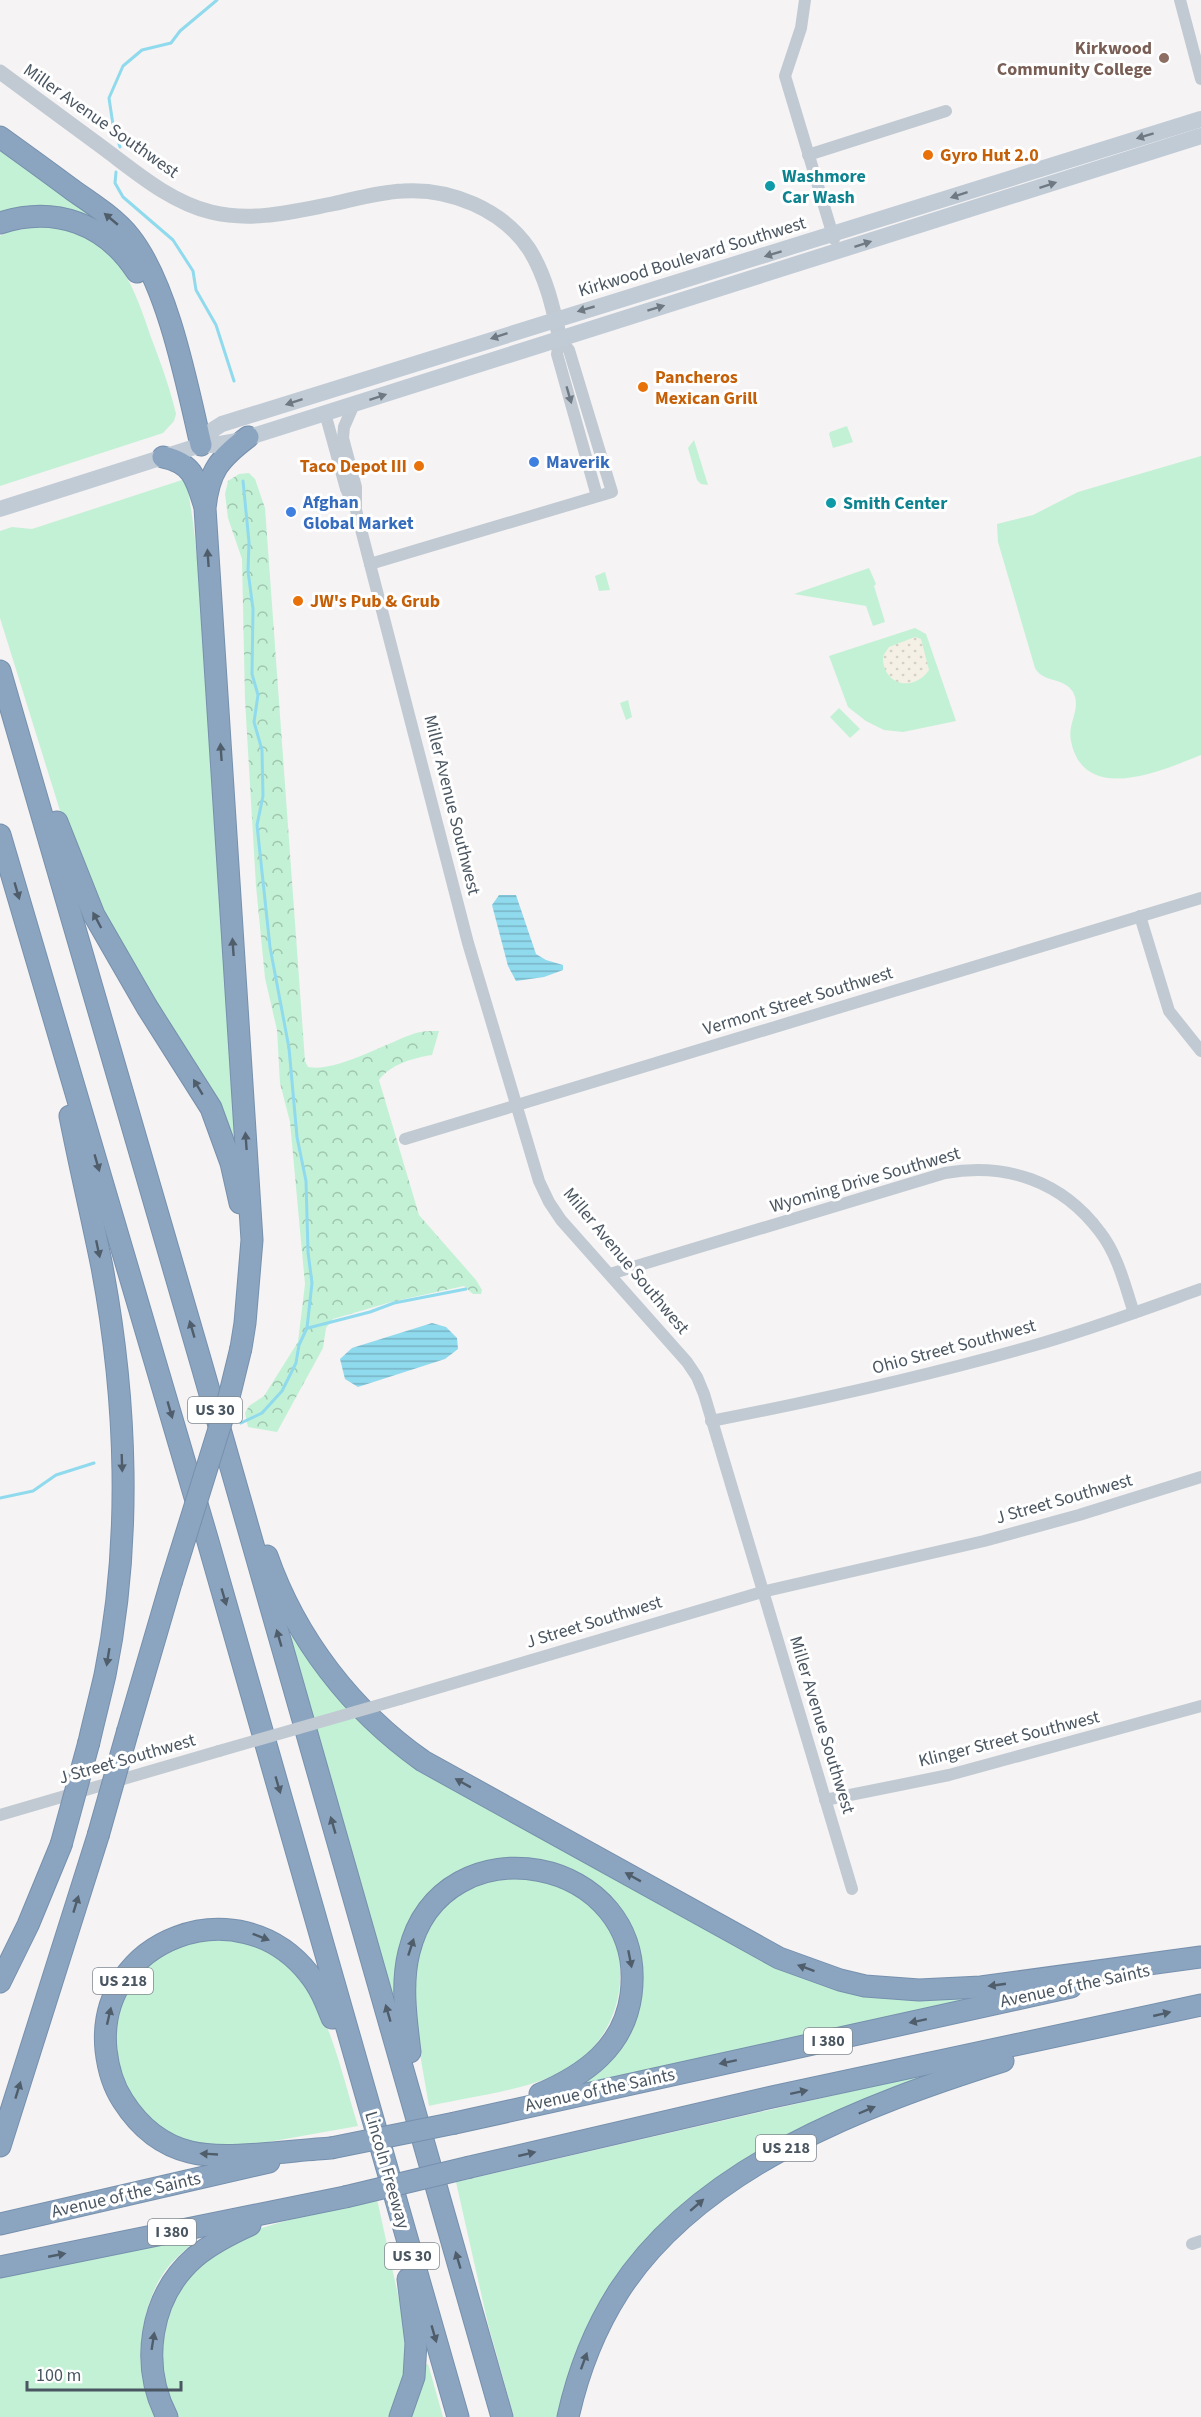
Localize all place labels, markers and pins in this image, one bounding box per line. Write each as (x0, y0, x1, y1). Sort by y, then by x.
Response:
place label: Kirkwood Community College (997, 36, 1152, 82)
marker: Kirkwood Community College (1157, 51, 1171, 65)
place label: Gyro Hut 2.0 (940, 143, 1039, 168)
marker: Gyro Hut 2.0 (921, 148, 935, 162)
place label: Washmore Car Wash (782, 164, 866, 210)
marker: Washmore Car Wash (763, 179, 777, 193)
place label: Pancheros Mexican Grill (655, 365, 758, 411)
marker: Pancheros Mexican Grill (636, 380, 650, 394)
place label: Maverik (546, 450, 610, 475)
place label: Taco Depot III (300, 454, 407, 479)
marker: Maverik (527, 455, 541, 469)
marker: Taco Depot III (412, 459, 426, 473)
place label: Afghan Global Market (302, 490, 414, 536)
place label: Smith Center (843, 491, 948, 516)
marker: Smith Center (824, 496, 838, 510)
marker: Afghan Global Market (284, 505, 298, 519)
place label: JW's Pub & Grub (310, 589, 440, 614)
marker: JW's Pub & Grub (291, 594, 305, 608)

